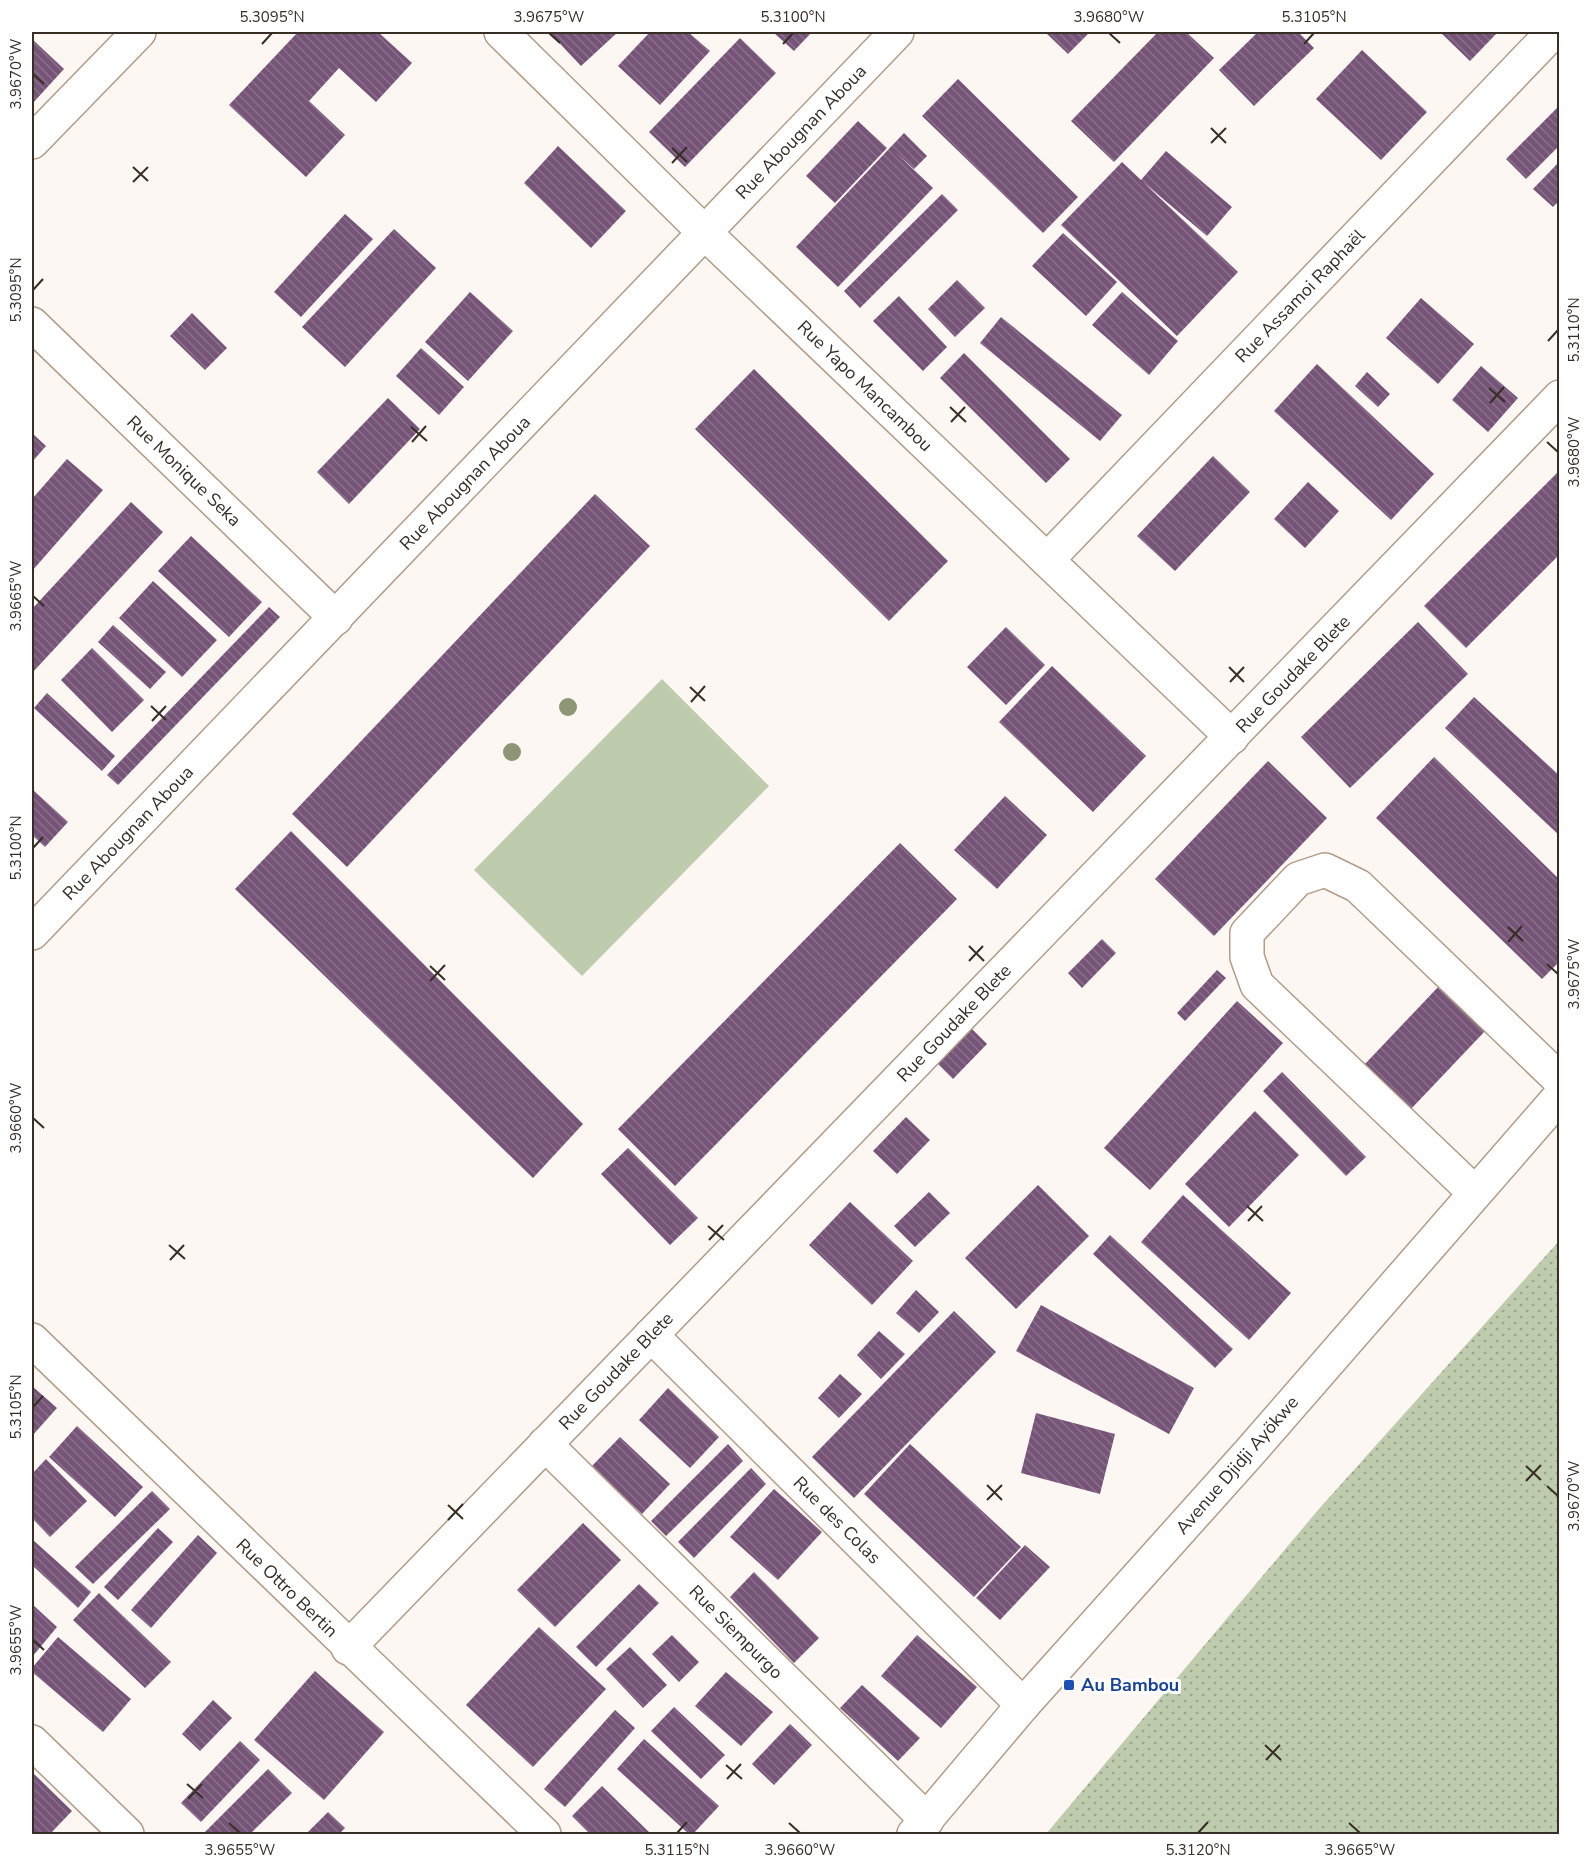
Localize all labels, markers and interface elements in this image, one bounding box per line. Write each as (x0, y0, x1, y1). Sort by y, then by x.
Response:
text: 5.3095°N (239, 7, 305, 27)
text: 3.9675°W (514, 7, 585, 27)
text: 5.3100°N (760, 7, 826, 27)
text: 3.9680°W (1074, 7, 1145, 27)
text: 5.3105°N (1281, 7, 1347, 27)
text: 3.9670°W (6, 38, 26, 109)
street label: Rue Abougnan Aboua (730, 59, 872, 205)
street label: Rue Assamoi Raphaël (1230, 223, 1371, 368)
text: 5.3095°N (6, 257, 26, 323)
text: 5.3110°N (1564, 297, 1584, 363)
street label: Rue Yapo Mancambou (792, 315, 938, 457)
street label: Rue Monique Seka (122, 410, 246, 532)
street label: Rue Abougnan Aboua (394, 410, 536, 556)
text: 3.9680°W (1564, 416, 1584, 487)
text: 3.9665°W (6, 560, 26, 631)
street label: Rue Goudake Blete (1230, 610, 1356, 738)
street label: Rue Abougnan Aboua (57, 760, 199, 906)
text: 5.3100°N (6, 815, 26, 881)
text: 3.9675°W (1564, 938, 1584, 1009)
street label: Rue Goudake Blete (891, 959, 1017, 1087)
text: 3.9660°W (6, 1082, 26, 1153)
street label: Rue Goudake Blete (553, 1307, 679, 1435)
text: 5.3105°N (6, 1374, 26, 1440)
street label: Avenue Djidji Ayökwe (1170, 1391, 1304, 1539)
text: 3.9670°W (1564, 1460, 1584, 1531)
street label: Rue des Colas (788, 1471, 886, 1569)
street label: Rue Ottro Bertin (231, 1533, 343, 1643)
street label: Rue Siempurgo (684, 1580, 788, 1684)
text: 3.9655°W (6, 1604, 26, 1675)
place label: Au Bambou (1081, 1673, 1179, 1697)
marker: Au Bambou (1062, 1678, 1076, 1692)
text: 3.9655°W (205, 1840, 276, 1860)
text: 5.3115°N (644, 1840, 710, 1860)
text: 3.9660°W (765, 1840, 836, 1860)
text: 5.3120°N (1165, 1840, 1231, 1860)
text: 3.9665°W (1325, 1840, 1396, 1860)

